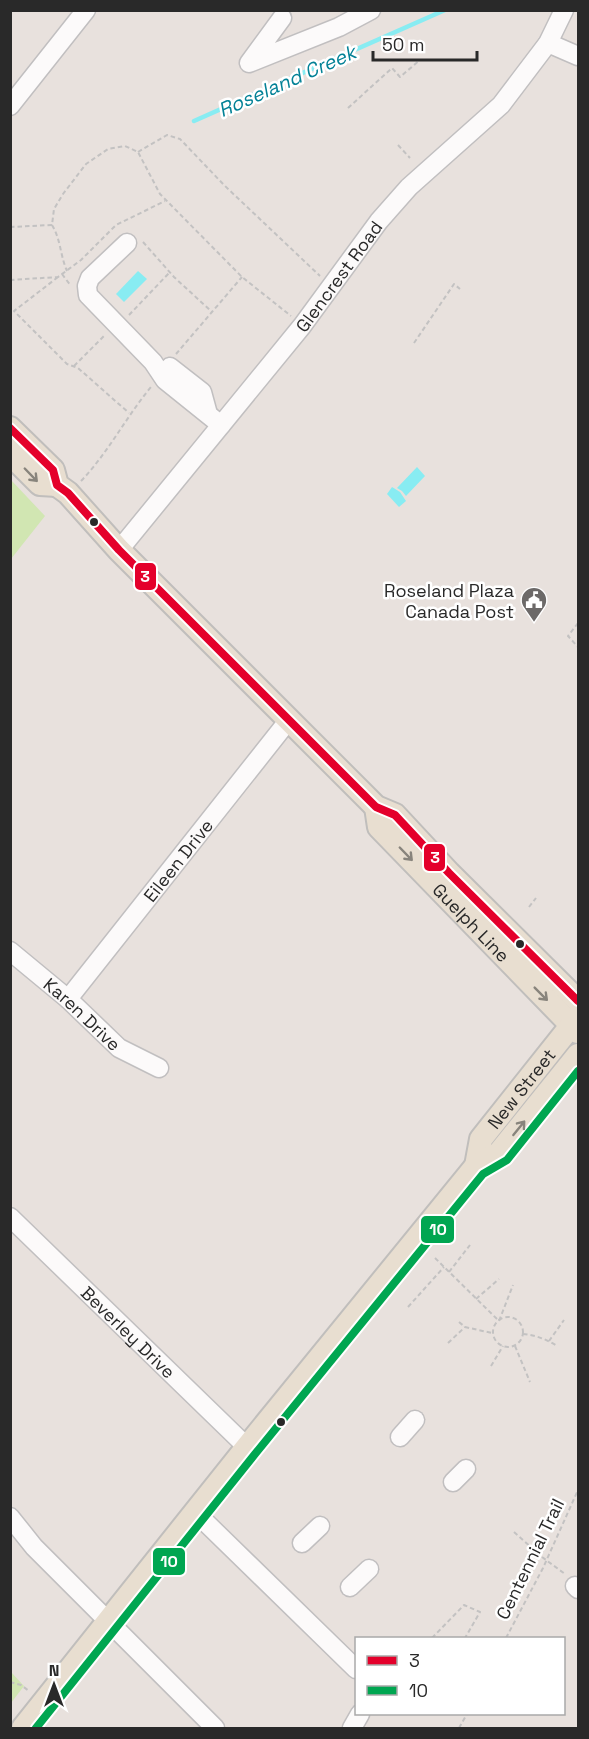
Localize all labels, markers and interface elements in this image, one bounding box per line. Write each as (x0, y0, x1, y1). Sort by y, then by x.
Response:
scale bar (373, 24, 476, 62)
text: 50 m (382, 33, 424, 56)
water label: Roseland Creek (214, 38, 362, 123)
street label: Glencrest Road (290, 216, 387, 336)
one-way arrow (24, 467, 39, 482)
unlabelled marker (88, 516, 100, 528)
line badge: 3 (134, 562, 157, 591)
text: 3 (140, 566, 150, 587)
place label: Roseland Plaza Canada Post (384, 579, 514, 623)
public building icon: Roseland Plaza Canada Post (519, 585, 549, 623)
street label: Eileen Drive (138, 814, 218, 906)
line badge: 3 (423, 843, 446, 872)
one-way arrow (398, 847, 413, 862)
text: 3 (430, 847, 440, 868)
street label: Guelph Line (428, 878, 515, 967)
unlabelled marker (514, 938, 526, 950)
street label: Karen Drive (39, 972, 126, 1055)
one-way arrow (534, 987, 549, 1002)
street label: New Street (482, 1044, 560, 1133)
one-way arrow (513, 1120, 526, 1136)
line badge: 10 (420, 1215, 455, 1244)
text: 10 (429, 1219, 447, 1240)
street label: Beverley Drive (76, 1281, 181, 1383)
unlabelled marker (275, 1416, 287, 1428)
street label: Centennial Trail (491, 1495, 569, 1623)
line badge: 10 (152, 1547, 186, 1576)
text: 10 (160, 1551, 178, 1572)
legend (355, 1637, 565, 1715)
text: 3 (409, 1649, 420, 1672)
north arrow (24, 1655, 84, 1715)
text: N (49, 1660, 59, 1681)
text: 10 (409, 1679, 428, 1702)

